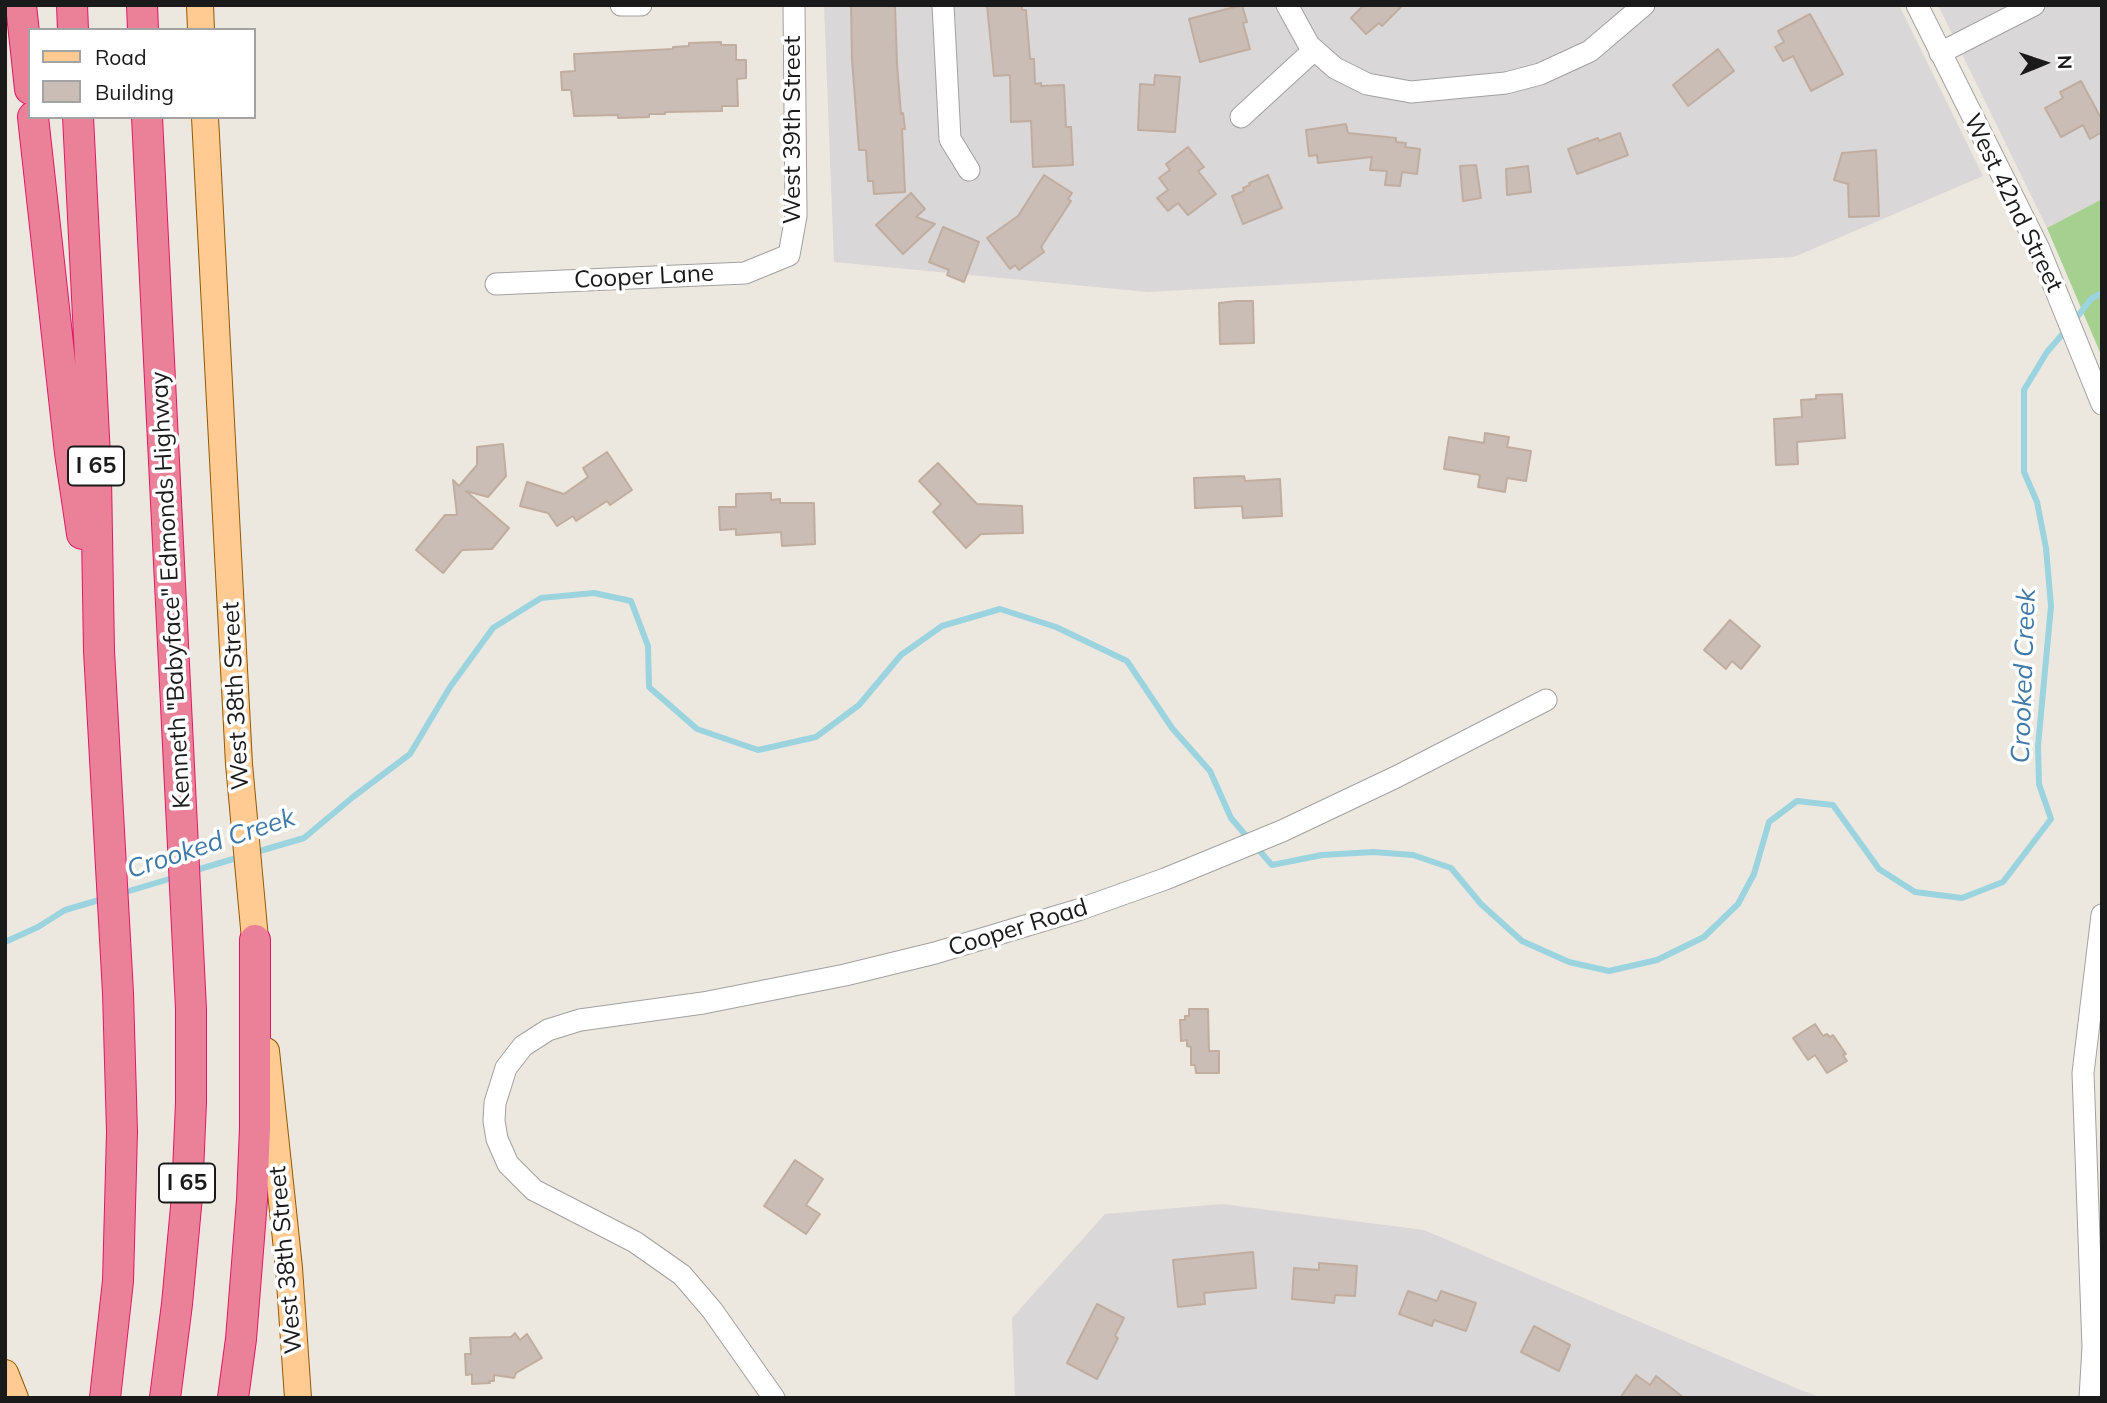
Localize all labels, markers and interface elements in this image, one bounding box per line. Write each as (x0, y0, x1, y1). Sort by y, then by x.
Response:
legend (28, 28, 256, 119)
north arrow (2009, 28, 2079, 98)
street label: West 39th Street (779, 36, 807, 224)
text: Road (95, 44, 146, 70)
text: N (2053, 55, 2077, 70)
text: Building (95, 79, 174, 105)
street label: West 42nd Street (1957, 109, 2069, 297)
street label: Cooper Lane (573, 259, 715, 295)
street label: Kenneth "Babyface" Edmonds Highway (145, 371, 197, 809)
road number: I 65 (68, 446, 124, 486)
water label: Crooked Creek (2005, 588, 2043, 764)
street label: West 38th Street (217, 601, 255, 791)
water label: Crooked Creek (123, 802, 299, 886)
street label: Cooper Road (945, 893, 1091, 963)
road number: I 65 (159, 1164, 215, 1202)
street label: West 38th Street (263, 1165, 309, 1355)

